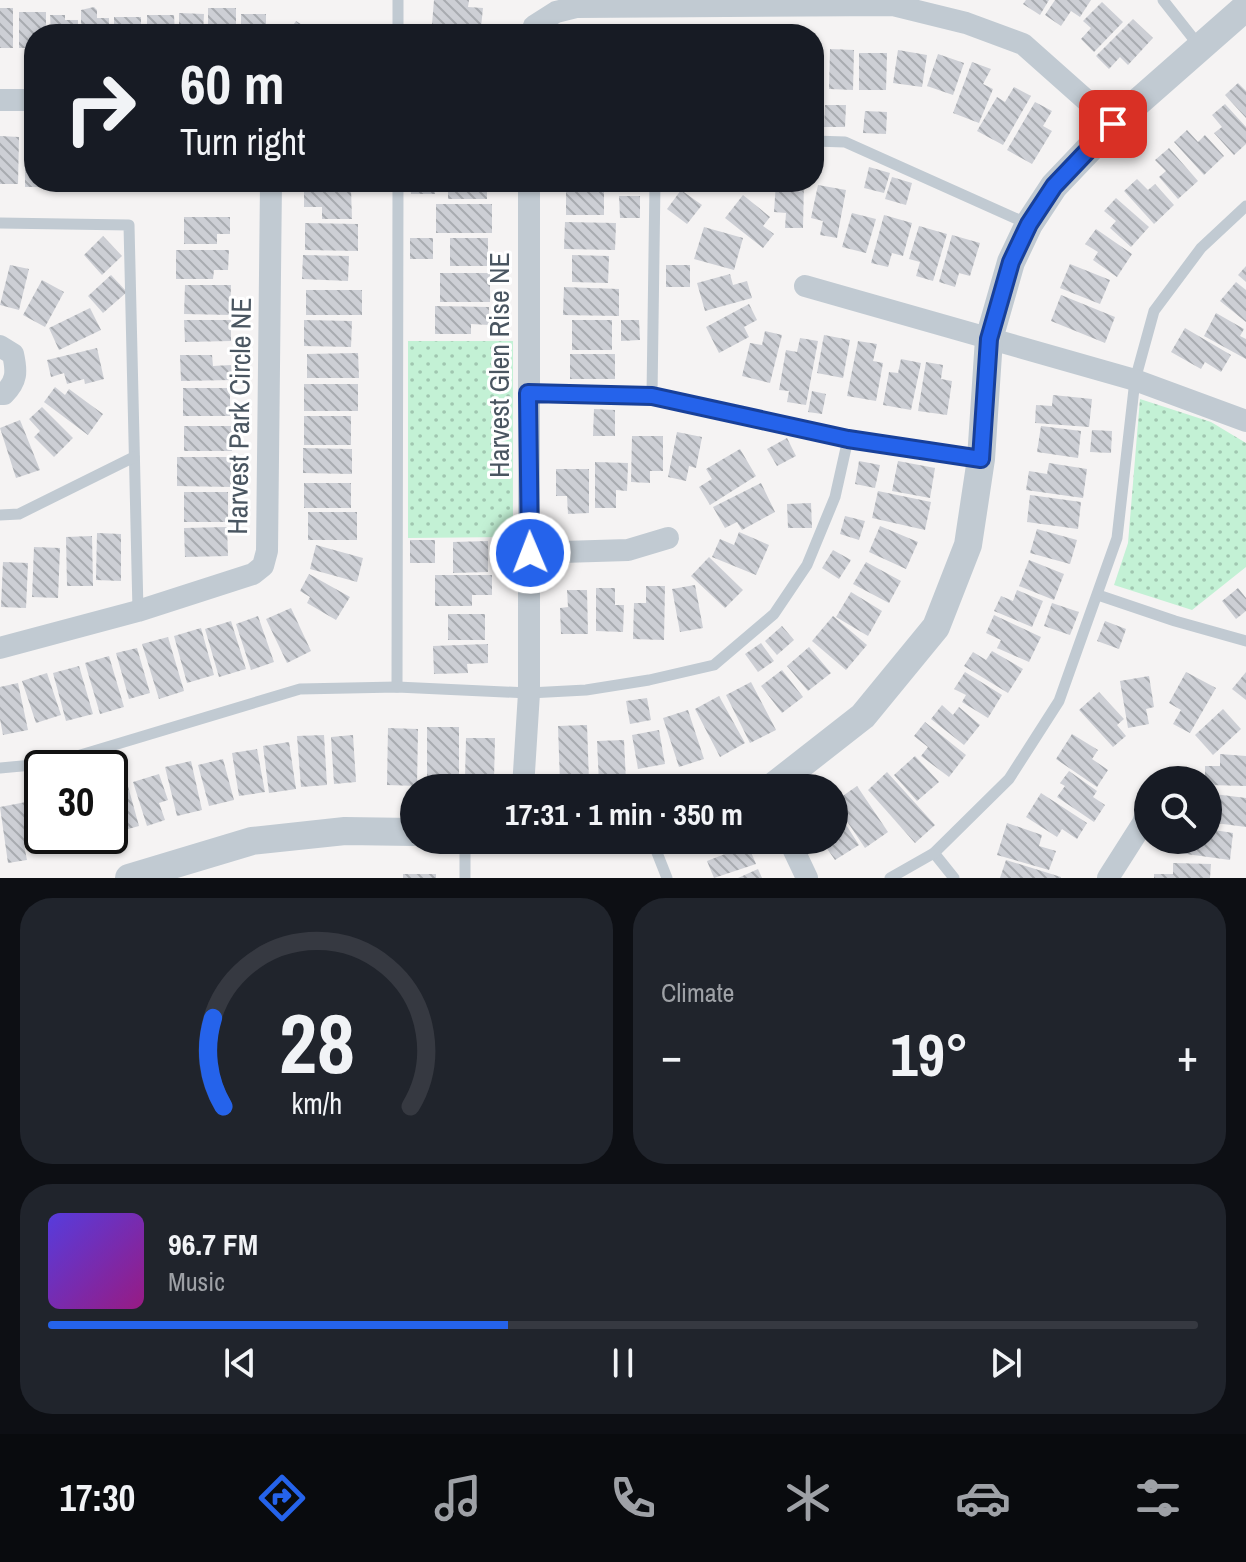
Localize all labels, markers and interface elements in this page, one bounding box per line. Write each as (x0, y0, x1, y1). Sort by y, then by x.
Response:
text: 60 m (180, 46, 285, 121)
icon: right (48, 56, 152, 160)
pin (1079, 90, 1147, 158)
icon: arrive (1091, 102, 1135, 146)
text: Turn right (180, 118, 305, 166)
street label: Harvest Glen Rise NE (480, 252, 518, 478)
street label: Harvest Park Circle NE (218, 297, 260, 535)
position arrow (488, 511, 572, 595)
speed limit sign: 30 (24, 750, 128, 854)
map controls (1134, 766, 1222, 854)
button: search (1134, 766, 1222, 854)
text: 17:31 · 1 min · 350 m (505, 794, 743, 834)
text: Climate (661, 975, 734, 1010)
text: 28 (279, 987, 354, 1099)
text: 19° (890, 1014, 969, 1095)
text: − (661, 1025, 682, 1085)
text: + (1177, 1025, 1198, 1085)
text: km/h (291, 1084, 342, 1123)
text: 96.7 FM (168, 1224, 258, 1264)
text: Music (168, 1264, 225, 1299)
icon: previous (218, 1341, 262, 1385)
icon: pause (601, 1341, 645, 1385)
icon: next (984, 1341, 1028, 1385)
icon: directions (254, 1470, 310, 1526)
icon: music (430, 1470, 486, 1526)
icon: phone (605, 1470, 661, 1526)
icon: climate (780, 1470, 836, 1526)
icon: car (955, 1470, 1011, 1526)
icon: filters (1130, 1470, 1186, 1526)
text: 17:30 (60, 1474, 135, 1522)

